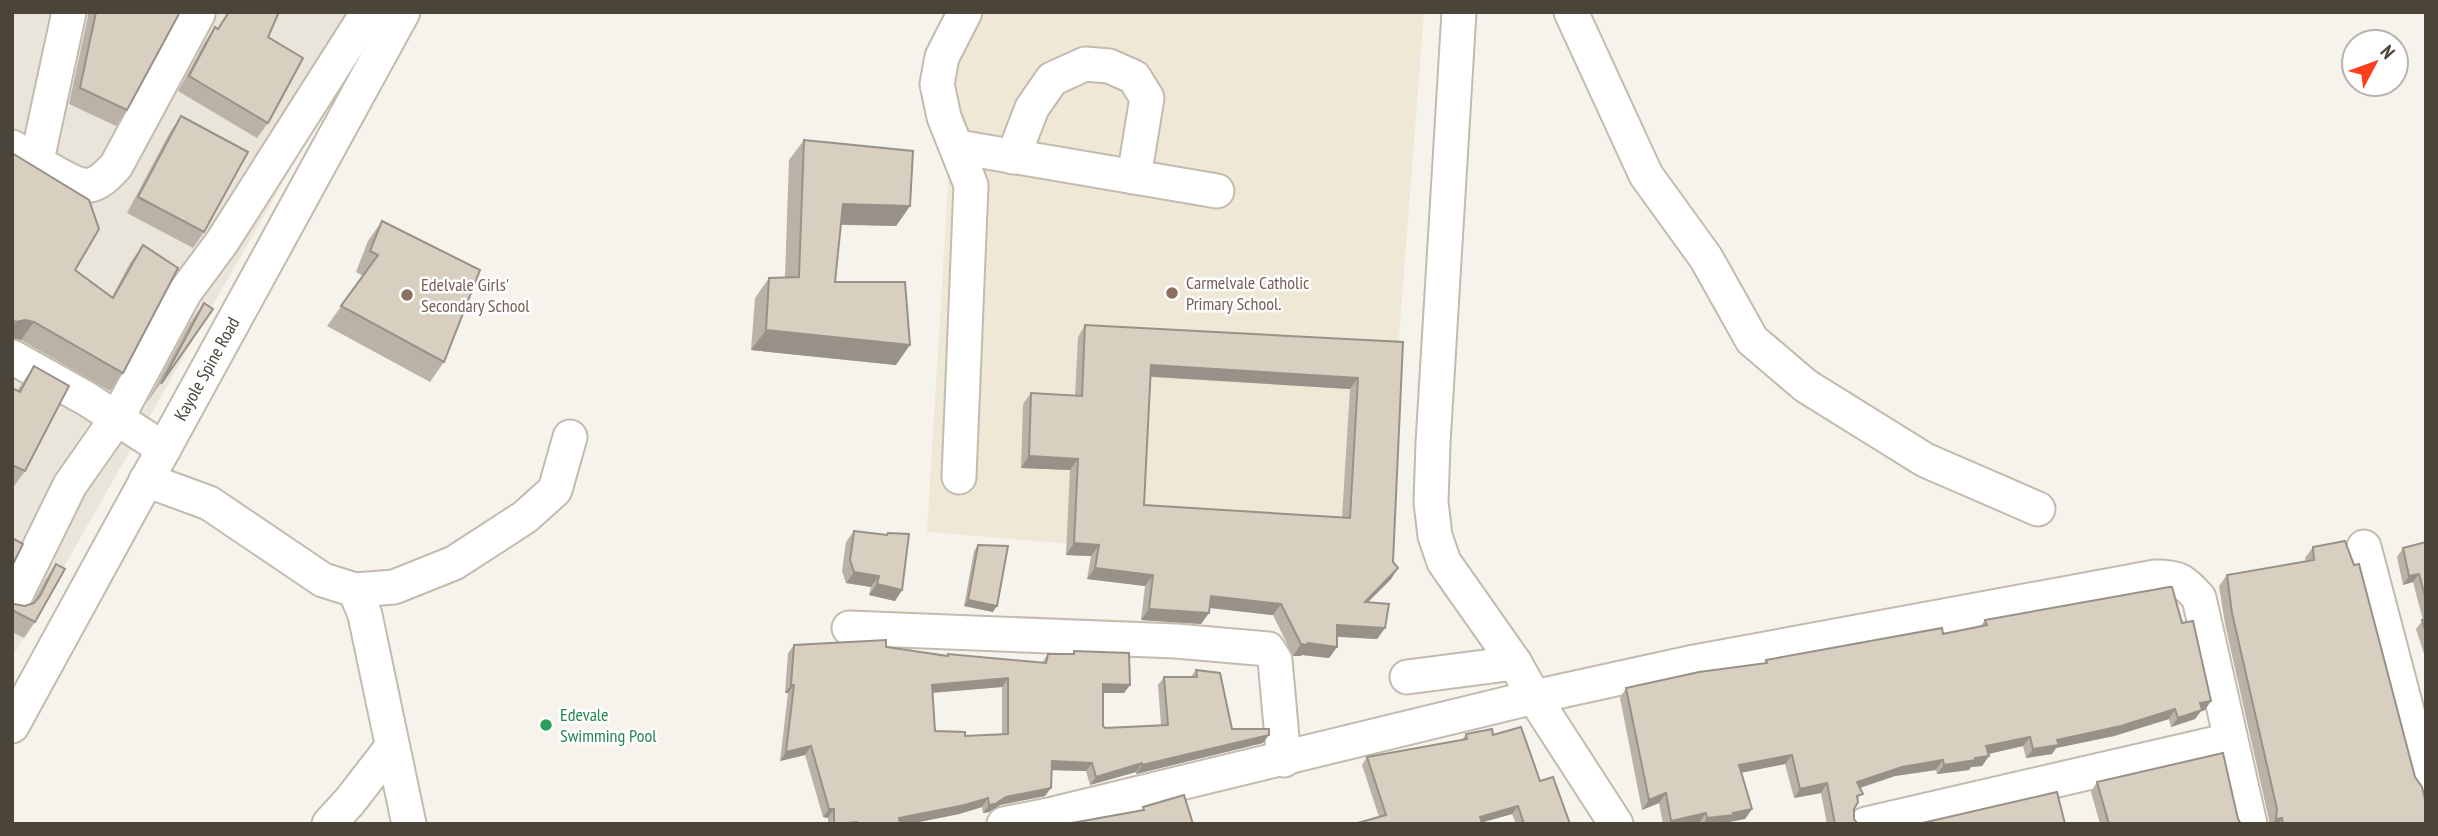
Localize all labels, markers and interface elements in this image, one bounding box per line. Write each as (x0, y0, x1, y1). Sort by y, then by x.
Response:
north arrow (2340, 28, 2410, 98)
text: N (2375, 40, 2400, 64)
place label: Carmelvale Catholic Primary School. (1186, 271, 1310, 315)
place label: Edelvale Girls' Secondary School (421, 273, 530, 317)
marker: Carmelvale Catholic Primary School. (1164, 285, 1180, 301)
marker: Edelvale Girls' Secondary School (399, 287, 415, 303)
street label: Kayole Spine Road (169, 313, 244, 425)
place label: Edevale Swimming Pool (560, 703, 657, 747)
marker: Edevale Swimming Pool (538, 717, 554, 733)

